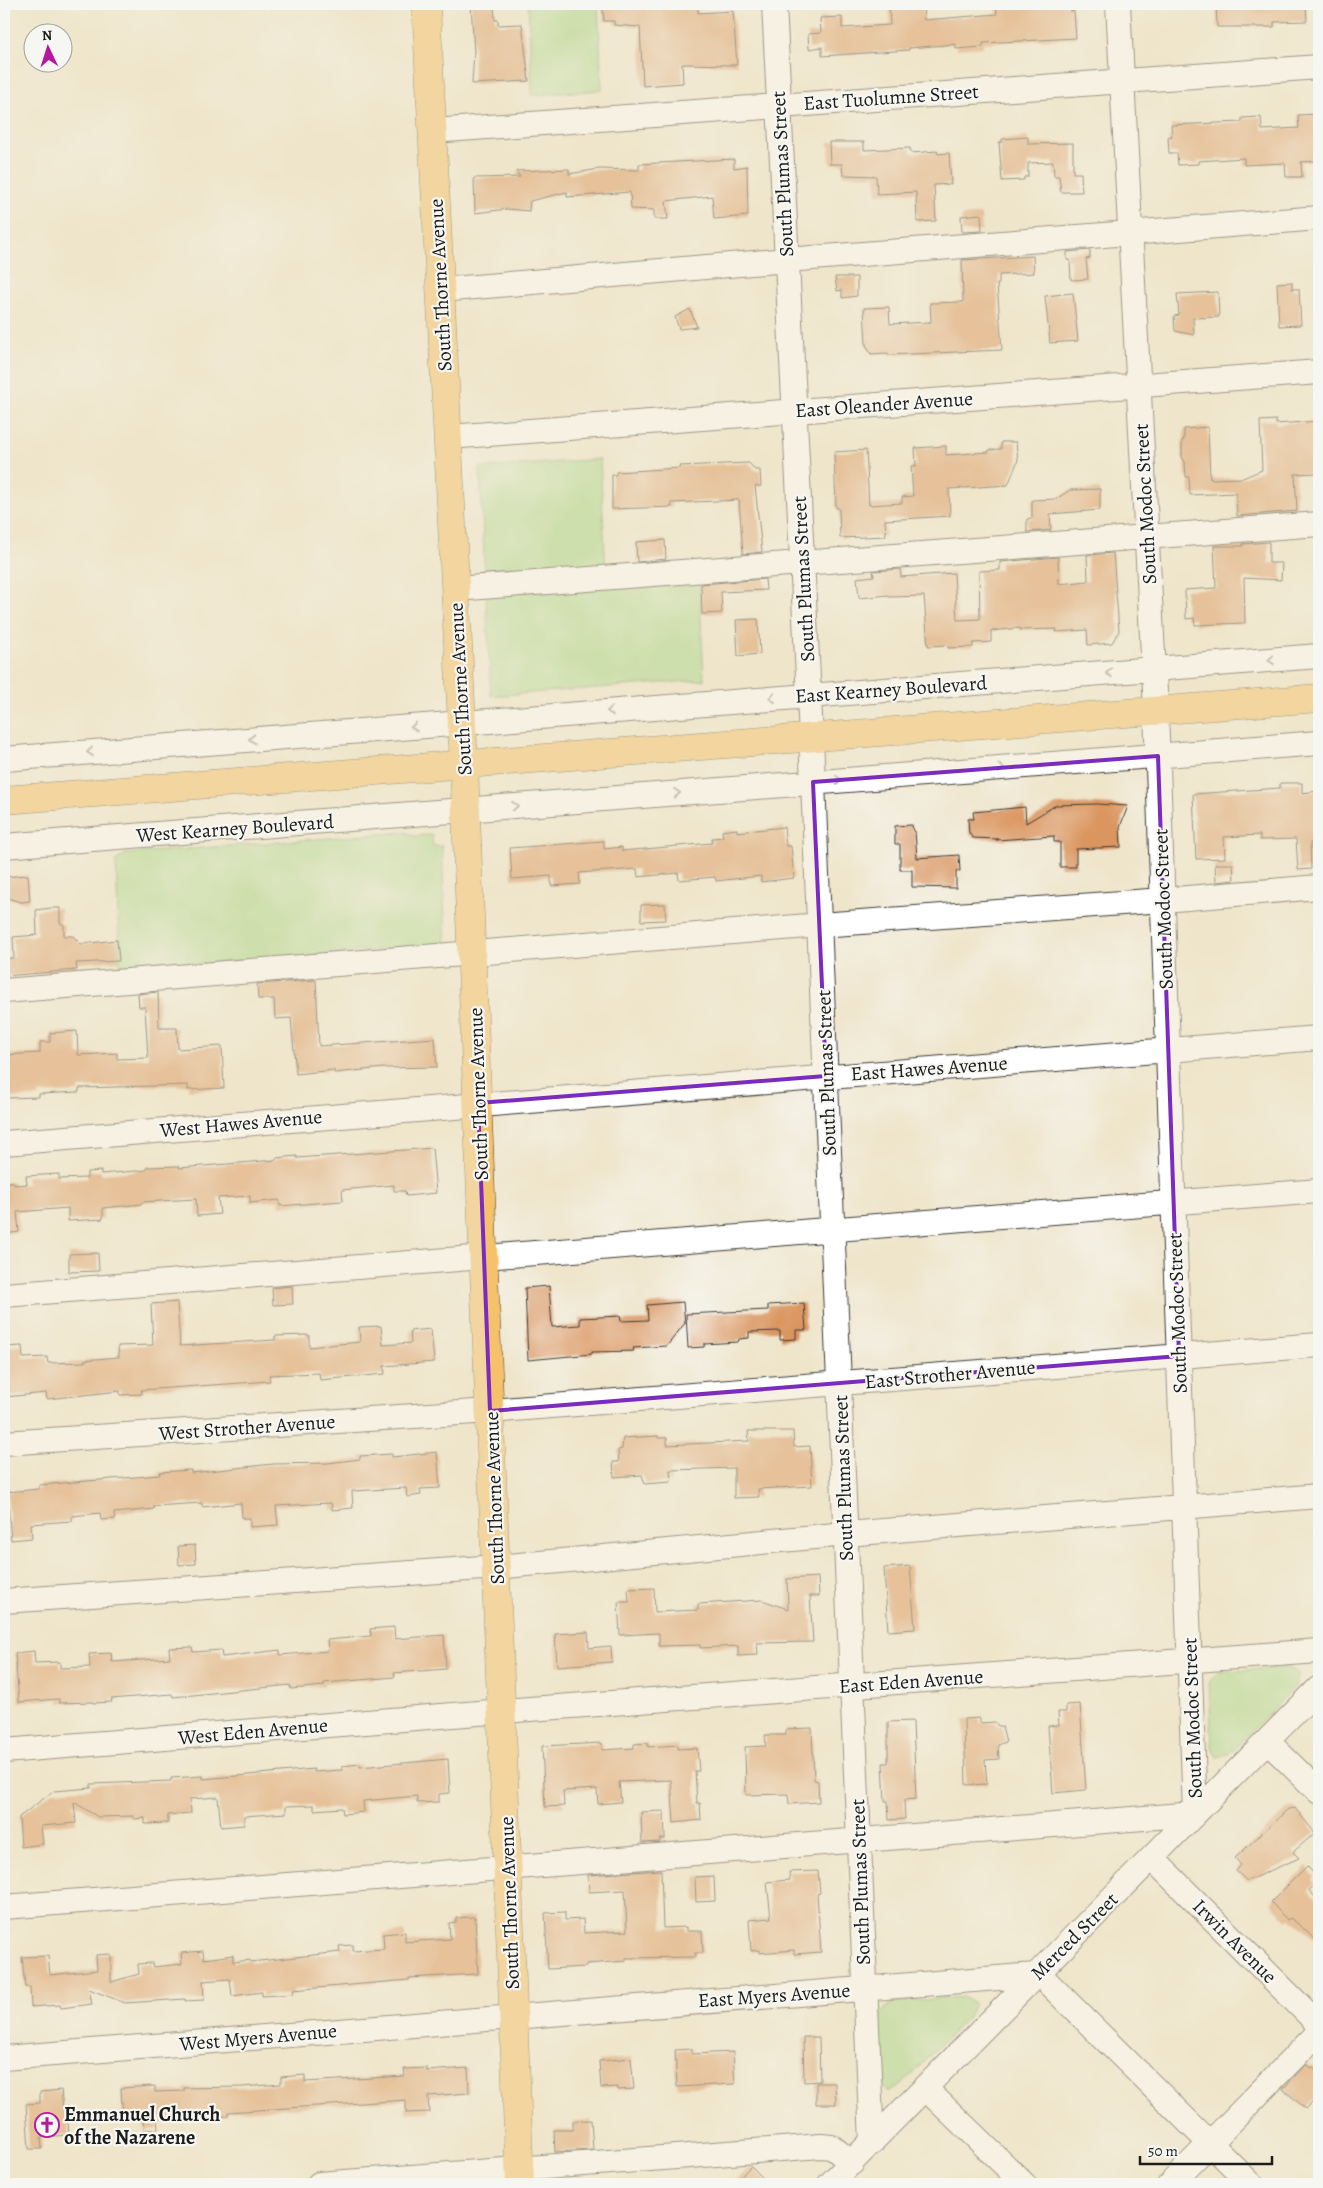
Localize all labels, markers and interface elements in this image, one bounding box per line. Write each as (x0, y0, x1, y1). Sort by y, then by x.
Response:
north arrow (22, 22, 72, 72)
text: N (41, 26, 53, 45)
street label: East Tuolumne Street (802, 78, 980, 117)
street label: South Plumas Street (765, 90, 800, 258)
street label: South Thorne Avenue (422, 198, 459, 372)
street label: East Oleander Avenue (794, 385, 974, 424)
street label: South Modoc Street (1128, 422, 1163, 585)
street label: South Plumas Street (786, 495, 821, 663)
street label: South Thorne Avenue (442, 602, 479, 776)
one-way arrow (1266, 655, 1274, 666)
one-way arrow (1104, 667, 1112, 678)
street label: East Kearney Boulevard (794, 669, 988, 710)
one-way arrow (768, 692, 776, 703)
one-way arrow (606, 705, 614, 716)
one-way arrow (410, 721, 418, 732)
one-way arrow (248, 734, 256, 745)
one-way arrow (86, 747, 94, 758)
one-way arrow (997, 763, 1005, 774)
one-way arrow (835, 775, 843, 786)
one-way arrow (673, 788, 681, 799)
one-way arrow (511, 800, 519, 811)
street label: West Kearney Boulevard (134, 808, 335, 849)
street label: South Modoc Street (1147, 828, 1180, 990)
street label: South Plumas Street (810, 989, 843, 1156)
street label: South Thorne Avenue (462, 1007, 495, 1181)
street label: East Hawes Avenue (850, 1050, 1008, 1087)
street label: West Hawes Avenue (158, 1103, 323, 1144)
street label: South Modoc Street (1161, 1232, 1194, 1394)
street label: East Strother Avenue (863, 1354, 1037, 1395)
street label: South Plumas Street (827, 1394, 860, 1561)
street label: West Strother Avenue (157, 1408, 336, 1447)
street label: South Thorne Avenue (478, 1411, 511, 1585)
street label: South Modoc Street (1176, 1637, 1209, 1799)
street label: East Eden Avenue (838, 1663, 984, 1700)
street label: West Eden Avenue (176, 1712, 329, 1752)
street label: South Plumas Street (844, 1798, 877, 1965)
street label: South Thorne Avenue (493, 1816, 526, 1990)
street label: Merced Street (1025, 1886, 1124, 1986)
street label: Irwin Avenue (1186, 1893, 1283, 1990)
street label: East Myers Avenue (697, 1977, 851, 2014)
street label: West Myers Avenue (177, 2017, 338, 2058)
place label: Emmanuel Church of the Nazarene (64, 2101, 220, 2151)
church icon: Emmanuel Church of the Nazarene (34, 2112, 60, 2138)
scale bar (1140, 2133, 1273, 2165)
text: 50 m (1148, 2141, 1178, 2161)

